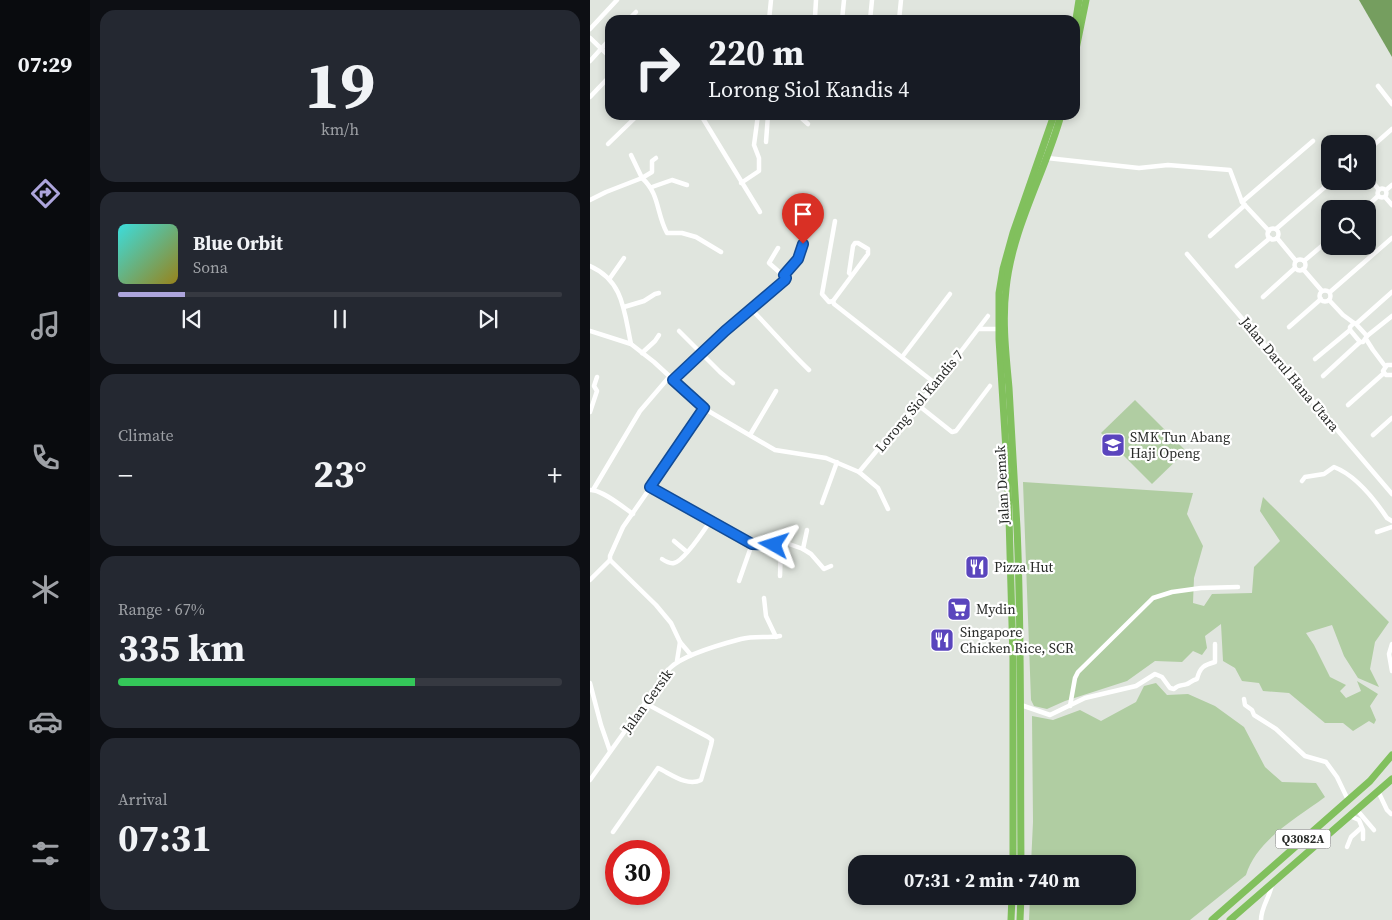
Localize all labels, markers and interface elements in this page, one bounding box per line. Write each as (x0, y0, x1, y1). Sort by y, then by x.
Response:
text: 220 m (708, 29, 804, 77)
icon: right (625, 35, 690, 100)
text: 19 (305, 41, 375, 130)
text: 07:29 (18, 49, 72, 79)
text: Lorong Siol Kandis 4 (708, 74, 909, 104)
text: km/h (321, 118, 359, 140)
map controls (1321, 135, 1376, 255)
button: sound (1321, 135, 1376, 190)
icon: directions (28, 176, 63, 211)
pin (782, 193, 824, 244)
icon: arrive (789, 200, 817, 228)
button: search (1321, 200, 1376, 255)
text: Blue Orbit (193, 230, 283, 256)
text: Sona (193, 256, 228, 278)
icon: previous (178, 305, 206, 333)
icon: pause (326, 305, 354, 333)
icon: next (474, 305, 502, 333)
icon: music (28, 308, 63, 343)
street label: Jalan Darul Hana Utara (1235, 311, 1345, 436)
street label: Lorong Siol Kandis 7 (870, 346, 968, 456)
text: Climate (118, 424, 174, 446)
place label: SMK Tun Abang Haji Openg (1130, 427, 1230, 463)
school or university icon: SMK Tun Abang Haji Openg (1100, 432, 1126, 458)
icon: phone (28, 440, 63, 475)
street label: Jalan Demak (990, 445, 1014, 526)
text: 23° (313, 448, 367, 500)
text: − (118, 456, 133, 494)
text: + (547, 456, 562, 494)
position arrow (747, 518, 799, 570)
restaurant icon: Pizza Hut (964, 554, 990, 580)
place label: Pizza Hut (994, 557, 1054, 577)
icon: climate (28, 572, 63, 607)
supermarket icon: Mydin (946, 596, 972, 622)
text: Range · 67% (118, 598, 205, 620)
place label: Mydin (976, 599, 1016, 619)
text: 335 km (118, 622, 245, 674)
place label: Singapore Chicken Rice, SCR (960, 622, 1074, 658)
restaurant icon: Singapore Chicken Rice, SCR (929, 627, 955, 653)
street label: Jalan Gersik (616, 664, 677, 738)
icon: car (28, 704, 63, 739)
text: Arrival (118, 788, 167, 810)
text: 07:31 (118, 812, 212, 864)
road number: Q3082A (1276, 830, 1330, 849)
icon: filters (28, 836, 63, 871)
speed limit sign: 30 (605, 840, 670, 905)
text: 07:31 · 2 min · 740 m (904, 867, 1080, 893)

